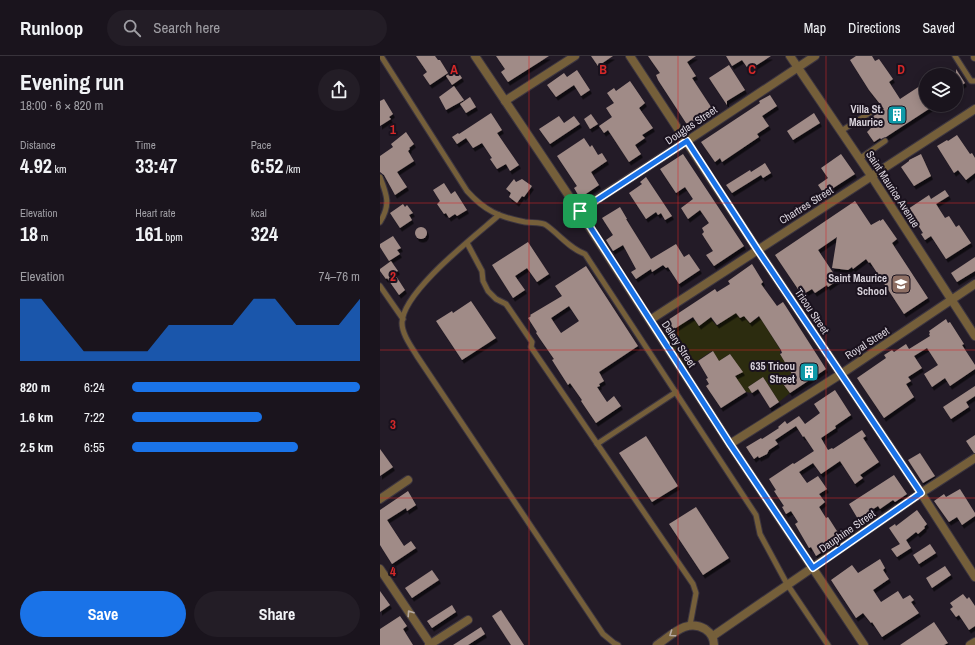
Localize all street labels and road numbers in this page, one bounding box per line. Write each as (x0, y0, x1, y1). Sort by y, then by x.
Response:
street label: Douglas Street (662, 102, 720, 147)
street label: Saint Maurice Avenue (863, 148, 923, 230)
street label: Chartres Street (776, 183, 836, 227)
street label: Tricou Street (792, 286, 833, 337)
street label: Delery Street (659, 318, 699, 370)
street label: Royal Street (842, 323, 892, 362)
street label: Dauphine Street (816, 506, 878, 556)

